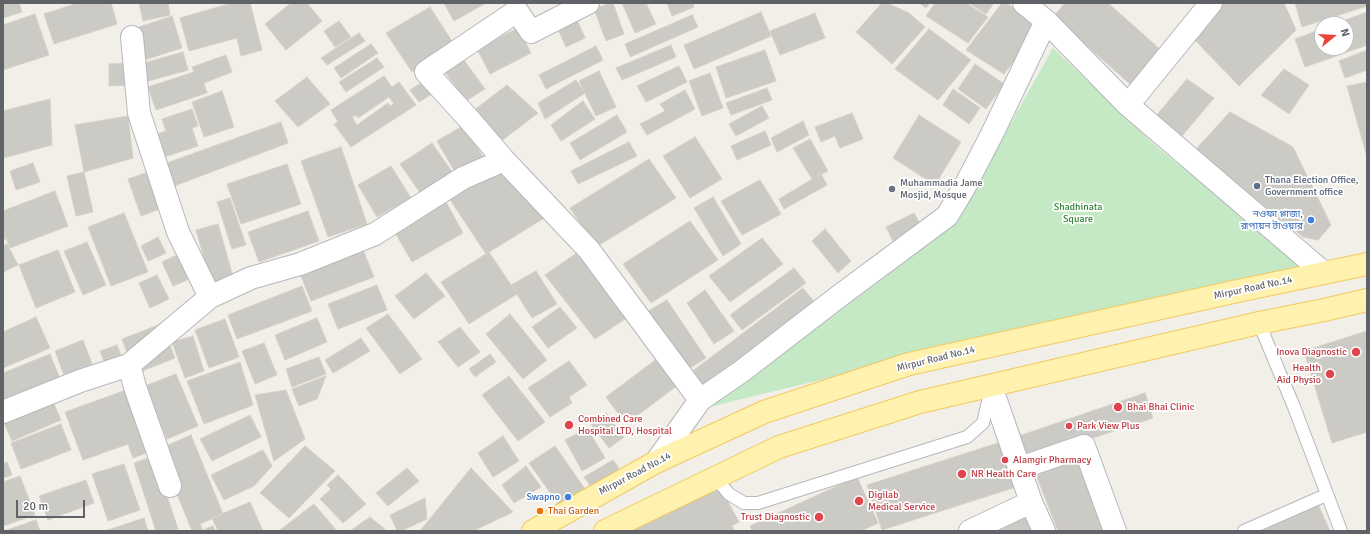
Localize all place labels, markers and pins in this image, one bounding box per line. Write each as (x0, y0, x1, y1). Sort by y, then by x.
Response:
place label: Thana Election Office, Government office (1265, 174, 1358, 198)
place label: Muhammadia Jame Mosjid, Mosque (900, 177, 983, 200)
marker: Thana Election Office, Government office (1252, 181, 1262, 191)
marker: Muhammadia Jame Mosjid, Mosque (887, 184, 897, 194)
place label: নওফা প্লাজা, রূপায়ন টাওয়ার (1241, 208, 1303, 232)
marker: নওফা প্লাজা, রূপায়ন টাওয়ার (1306, 215, 1316, 225)
place label: Inova Diagnostic (1276, 346, 1347, 358)
marker: Inova Diagnostic (1350, 346, 1362, 358)
place label: Health Aid Physio (1277, 362, 1321, 386)
marker: Health Aid Physio (1324, 368, 1336, 380)
marker: Bhai Bhai Clinic (1112, 401, 1124, 413)
place label: Bhai Bhai Clinic (1127, 401, 1195, 413)
place label: Combined Care Hospital LTD, Hospital (578, 413, 672, 436)
marker: Combined Care Hospital LTD, Hospital (563, 419, 575, 431)
place label: Park View Plus (1077, 420, 1140, 432)
marker: Park View Plus (1064, 421, 1074, 431)
place label: Alamgir Pharmacy (1013, 454, 1091, 466)
marker: Alamgir Pharmacy (1000, 455, 1010, 465)
marker: NR Health Care (956, 468, 968, 480)
place label: NR Health Care (971, 468, 1036, 480)
place label: Digilab Medical Service (868, 489, 935, 512)
place label: Swapno (526, 491, 560, 503)
marker: Swapno (563, 492, 573, 502)
marker: Digilab Medical Service (853, 495, 865, 507)
place label: Thai Garden (548, 505, 599, 517)
marker: Thai Garden (535, 506, 545, 516)
place label: Trust Diagnostic (741, 511, 810, 523)
marker: Trust Diagnostic (813, 511, 825, 523)

